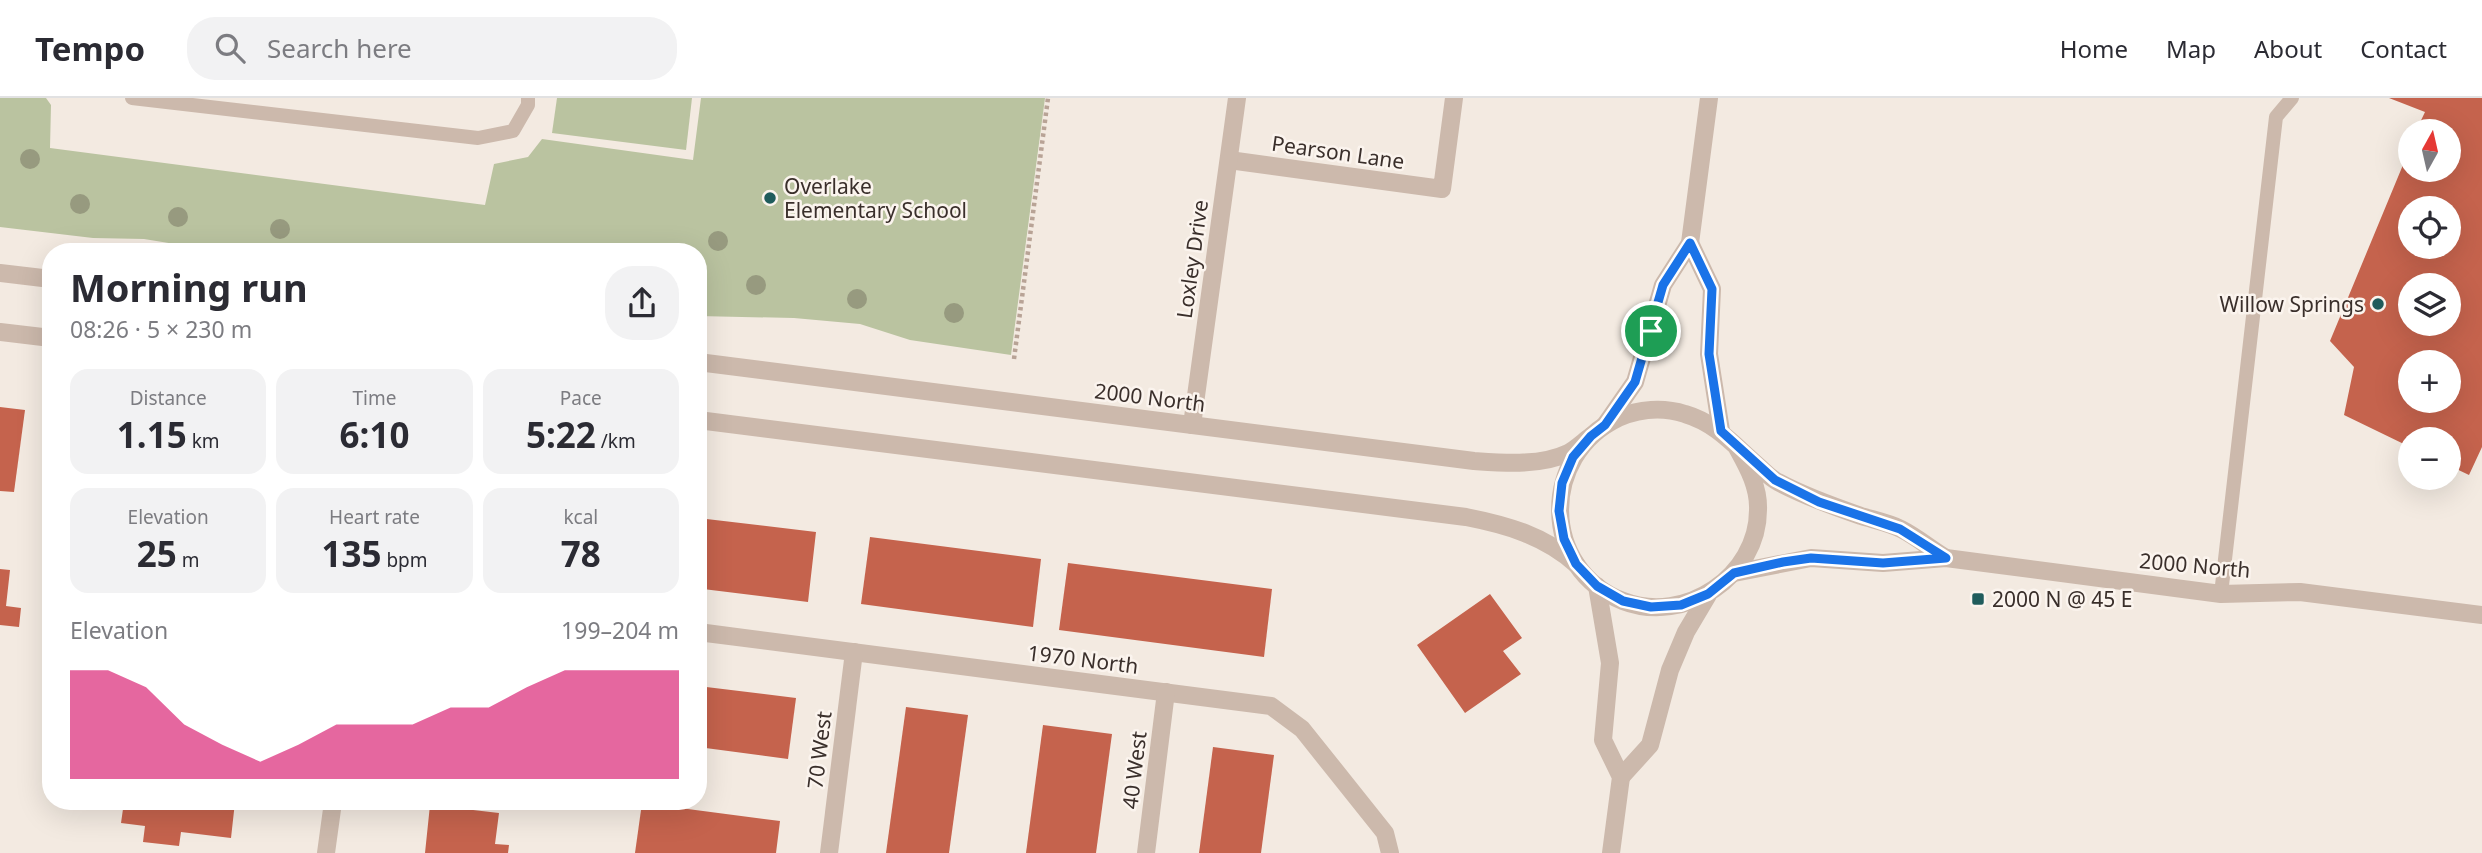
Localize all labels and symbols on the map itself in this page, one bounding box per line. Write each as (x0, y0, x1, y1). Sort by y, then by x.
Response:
north arrow (2398, 119, 2460, 182)
street label: Pearson Lane (1270, 129, 1406, 175)
place label: Overlake Elementary School (784, 172, 967, 224)
marker: Overlake Elementary School (762, 190, 778, 206)
street label: Loxley Drive (1170, 198, 1214, 320)
place label: Willow Springs (2219, 290, 2364, 318)
marker: Willow Springs (2370, 296, 2386, 312)
pin (1621, 301, 1681, 361)
street label: 2000 North (1093, 376, 1207, 418)
street label: 2000 North (2138, 546, 2252, 584)
place label: 2000 N @ 45 E (1992, 585, 2132, 613)
marker: 2000 N @ 45 E (1970, 591, 1986, 607)
street label: 1970 North (1026, 638, 1140, 680)
street label: 70 West (800, 709, 838, 790)
street label: 40 West (1115, 729, 1153, 810)

